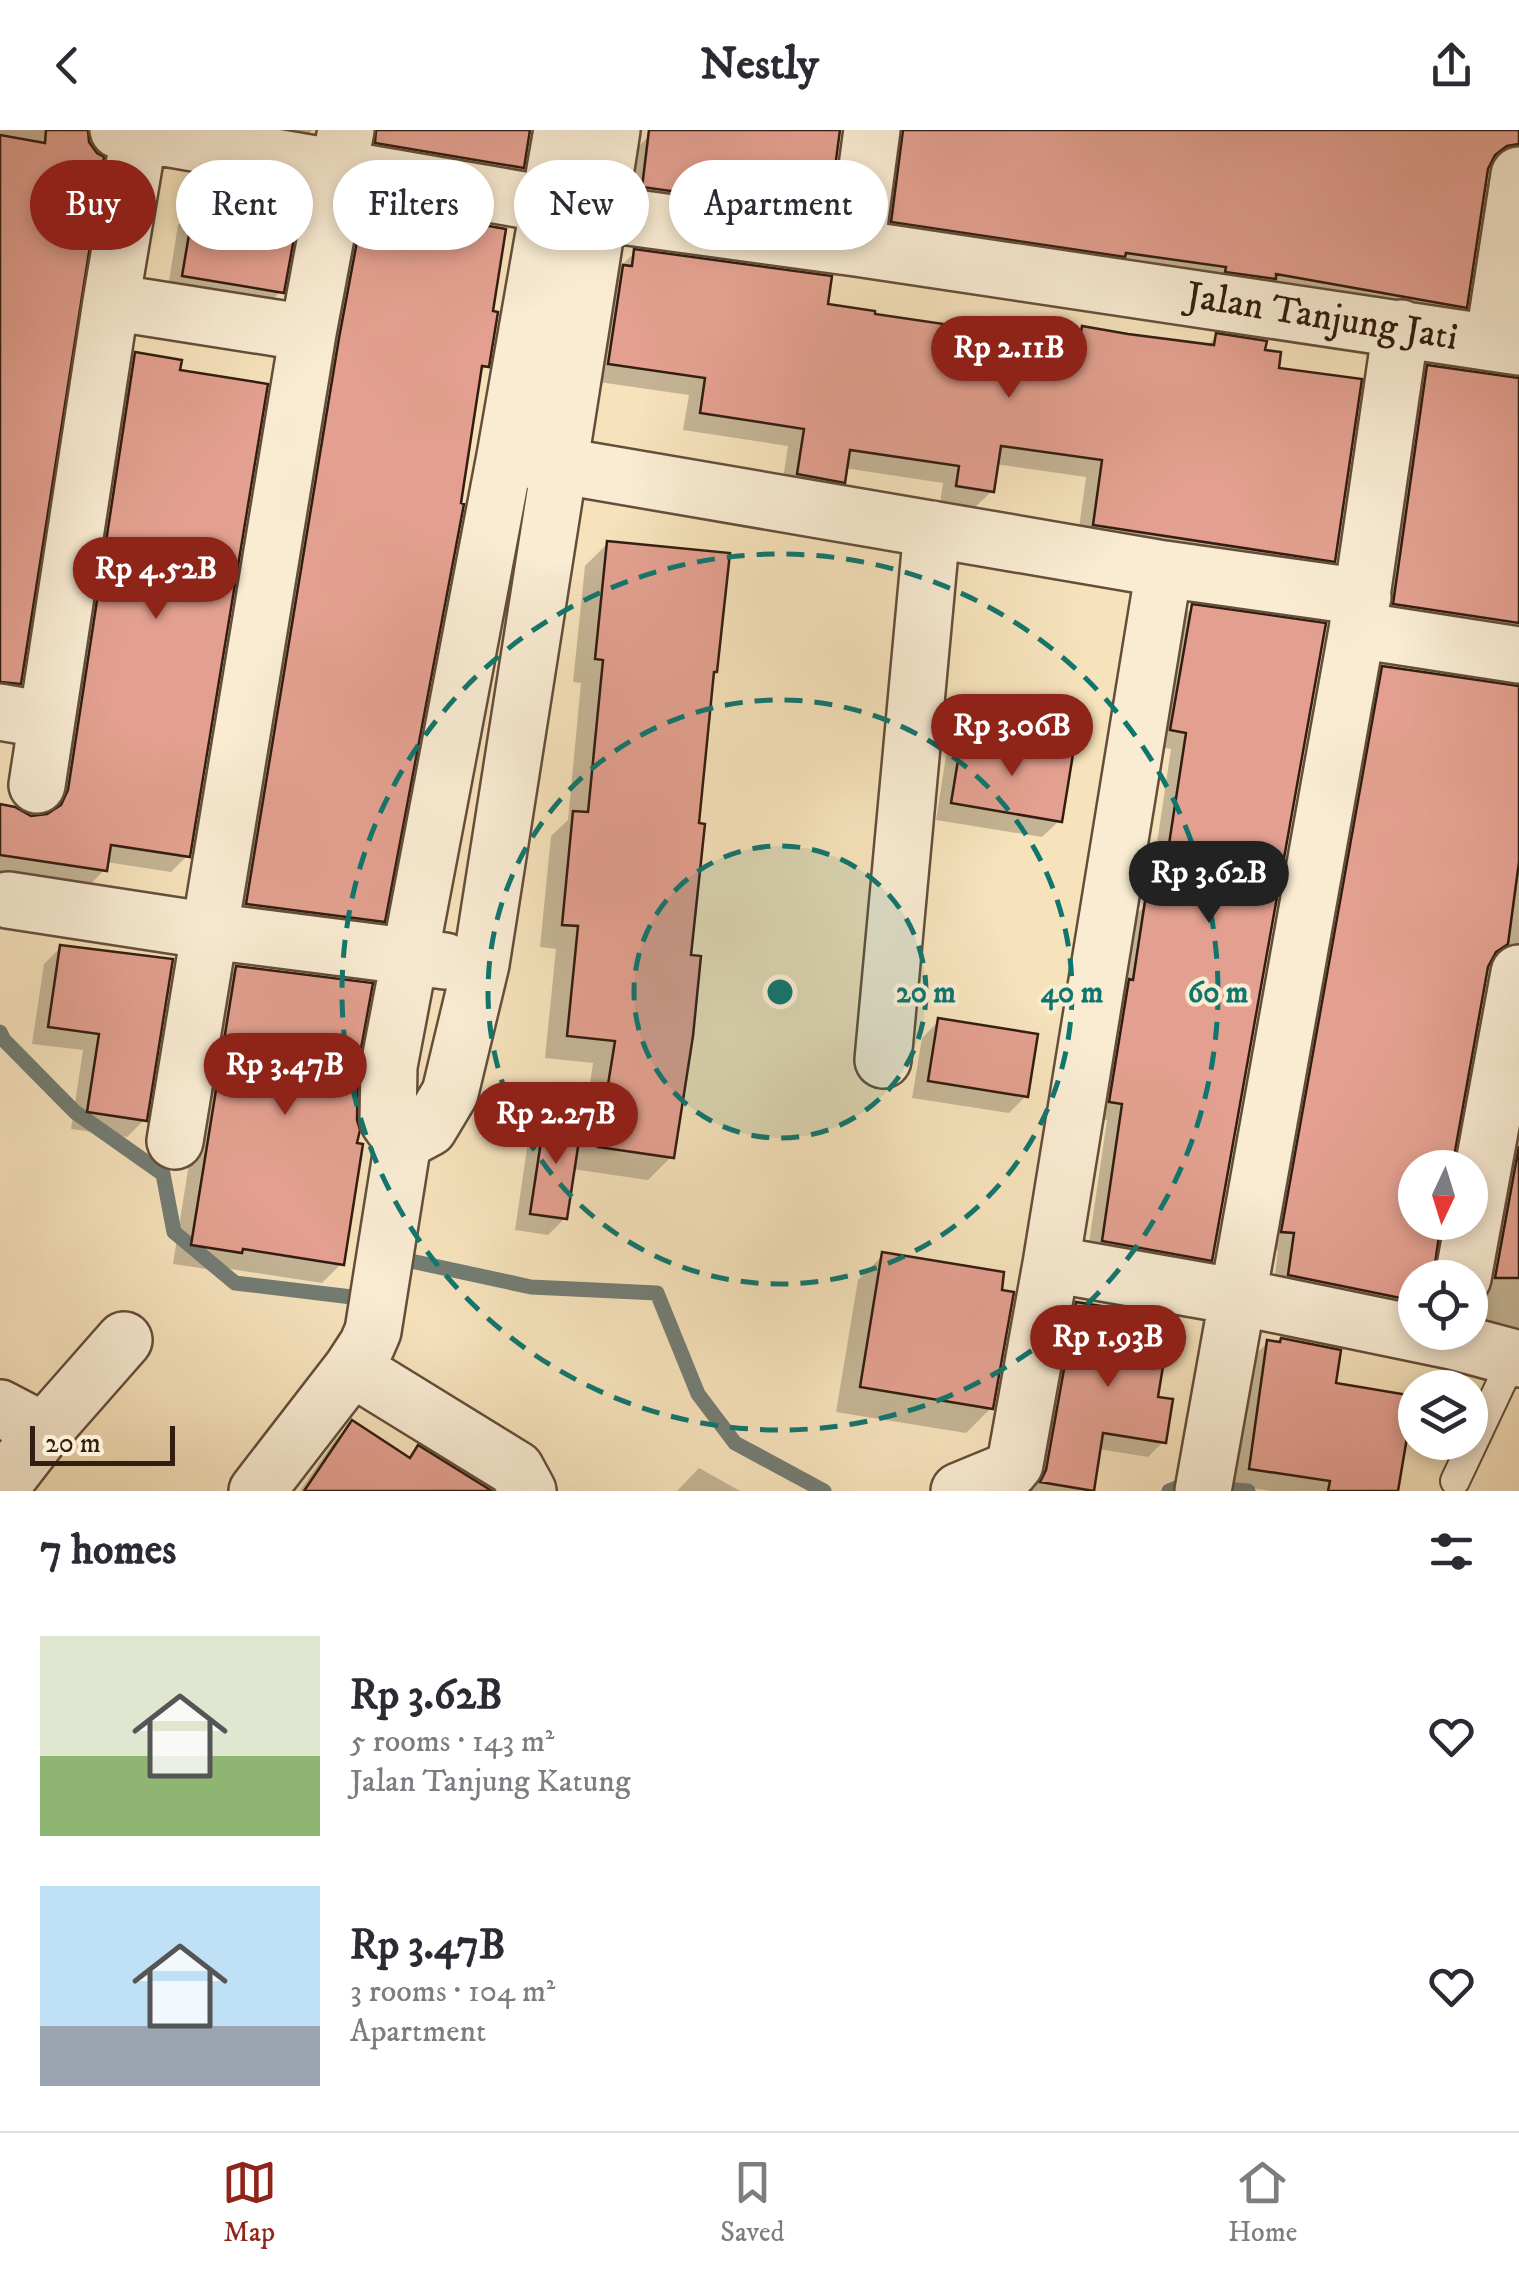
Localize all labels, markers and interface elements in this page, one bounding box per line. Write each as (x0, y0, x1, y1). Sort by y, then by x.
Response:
text: Nestly (700, 37, 819, 93)
icon: back (40, 38, 95, 93)
icon: share (1424, 38, 1479, 93)
chip: Buy (30, 160, 156, 250)
chip: Rent (176, 160, 313, 250)
chip: Filters (333, 160, 494, 250)
chip: New (514, 160, 649, 250)
chip: Apartment (669, 160, 888, 250)
street label: Jalan Tanjung Jati (1180, 271, 1461, 362)
pin: Rp 2.11B (906, 316, 1112, 401)
text: Rp 2.11B (953, 328, 1065, 368)
pin: Rp 4.52B (53, 537, 259, 622)
text: Rp 4.52B (95, 549, 217, 589)
pin: Rp 3.06B (909, 694, 1115, 779)
text: Rp 3.06B (953, 706, 1071, 746)
pin: Rp 3.62B (1106, 841, 1312, 926)
text: Rp 3.62B (1151, 853, 1267, 893)
centre of rings (762, 974, 798, 1010)
text: 20 m (896, 975, 956, 1012)
text: 40 m (1041, 975, 1104, 1012)
text: 60 m (1188, 975, 1249, 1012)
pin: Rp 3.47B (182, 1033, 388, 1118)
text: Rp 3.47B (226, 1045, 344, 1085)
pin: Rp 2.27B (453, 1082, 659, 1167)
text: Rp 2.27B (496, 1094, 616, 1134)
north arrow (1398, 1150, 1488, 1240)
map controls (1398, 1150, 1488, 1460)
button: locate (1398, 1260, 1488, 1350)
pin: Rp 1.93B (1005, 1305, 1211, 1390)
text: Rp 1.93B (1052, 1317, 1164, 1357)
button: layers (1398, 1370, 1488, 1460)
scale bar (30, 1421, 175, 1466)
text: 20 m (45, 1426, 101, 1461)
icon: filters (1424, 1524, 1479, 1579)
text: 7 homes (40, 1525, 176, 1577)
text: Rp 3.62B (350, 1670, 503, 1722)
icon: home (120, 1676, 240, 1796)
icon: heart (1424, 1709, 1479, 1764)
text: 5 rooms · 143 m² (350, 1722, 554, 1762)
text: Jalan Tanjung Katung (350, 1762, 631, 1802)
text: Rp 3.47B (350, 1920, 506, 1972)
icon: home (120, 1926, 240, 2046)
icon: heart (1424, 1959, 1479, 2014)
text: 3 rooms · 104 m² (350, 1972, 555, 2012)
text: Apartment (350, 2012, 486, 2052)
tab: Map (222, 2155, 277, 2250)
tab: Saved (720, 2155, 785, 2250)
tab: Home (1228, 2155, 1297, 2250)

